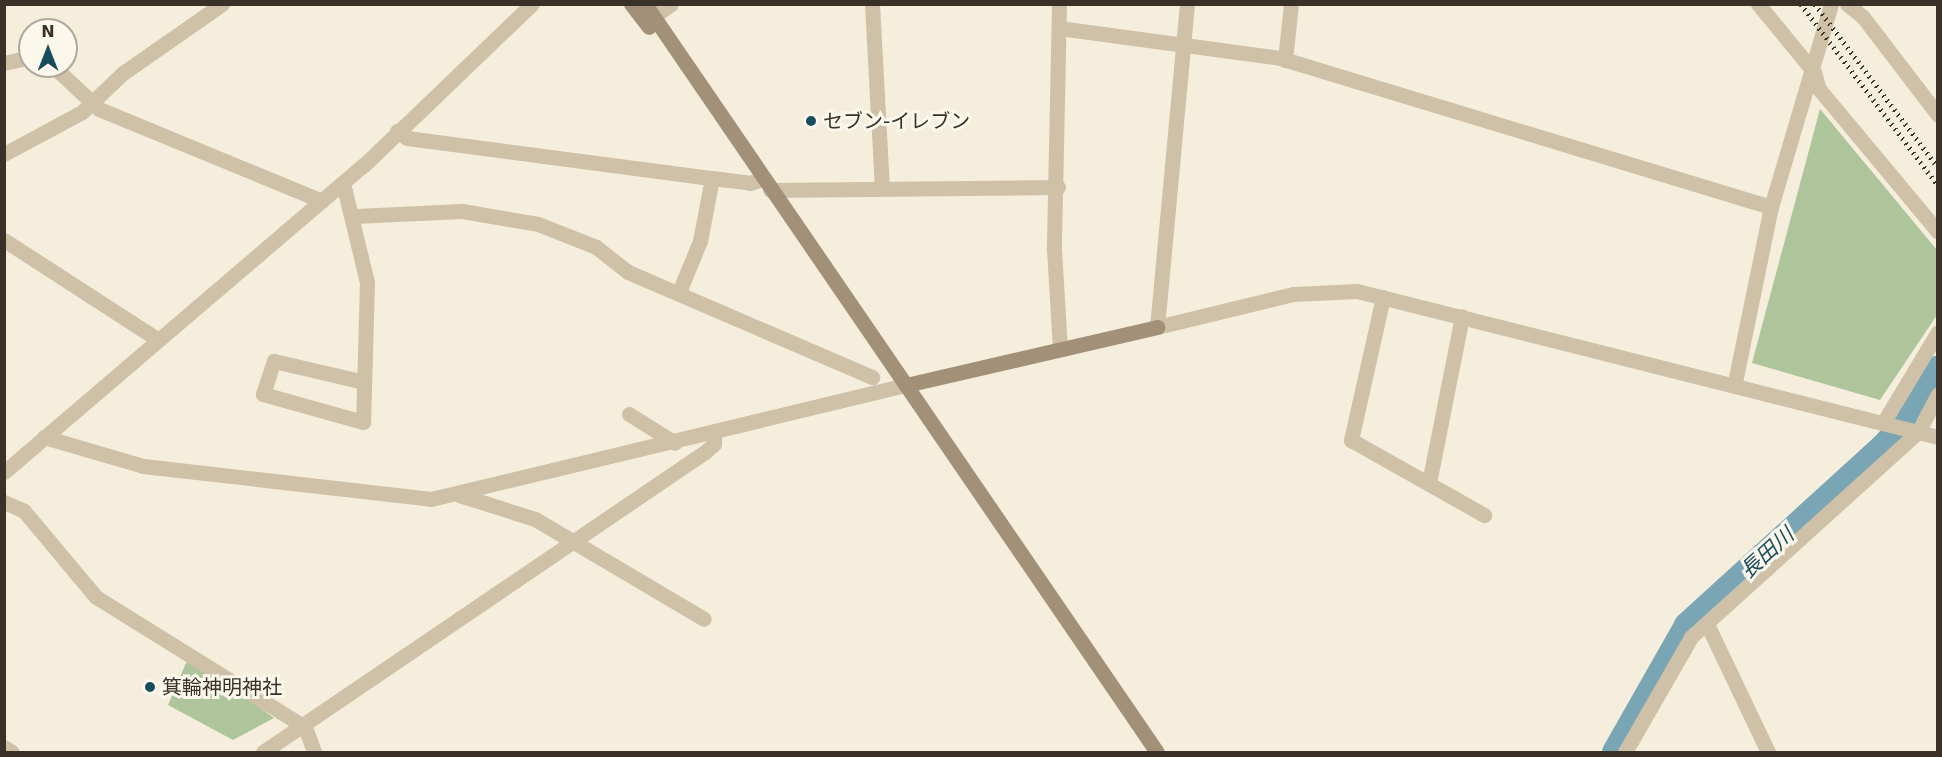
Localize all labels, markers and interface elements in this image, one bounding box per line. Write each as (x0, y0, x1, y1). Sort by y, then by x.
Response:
north arrow (18, 18, 78, 78)
text: N (41, 22, 55, 41)
place label: セブン-イレブン (823, 109, 970, 133)
marker: セブン-イレブン (804, 114, 818, 128)
water label: 長田川 (1735, 523, 1799, 583)
place label: 箕輪神明神社 (162, 675, 282, 699)
marker: 箕輪神明神社 (143, 680, 157, 694)

